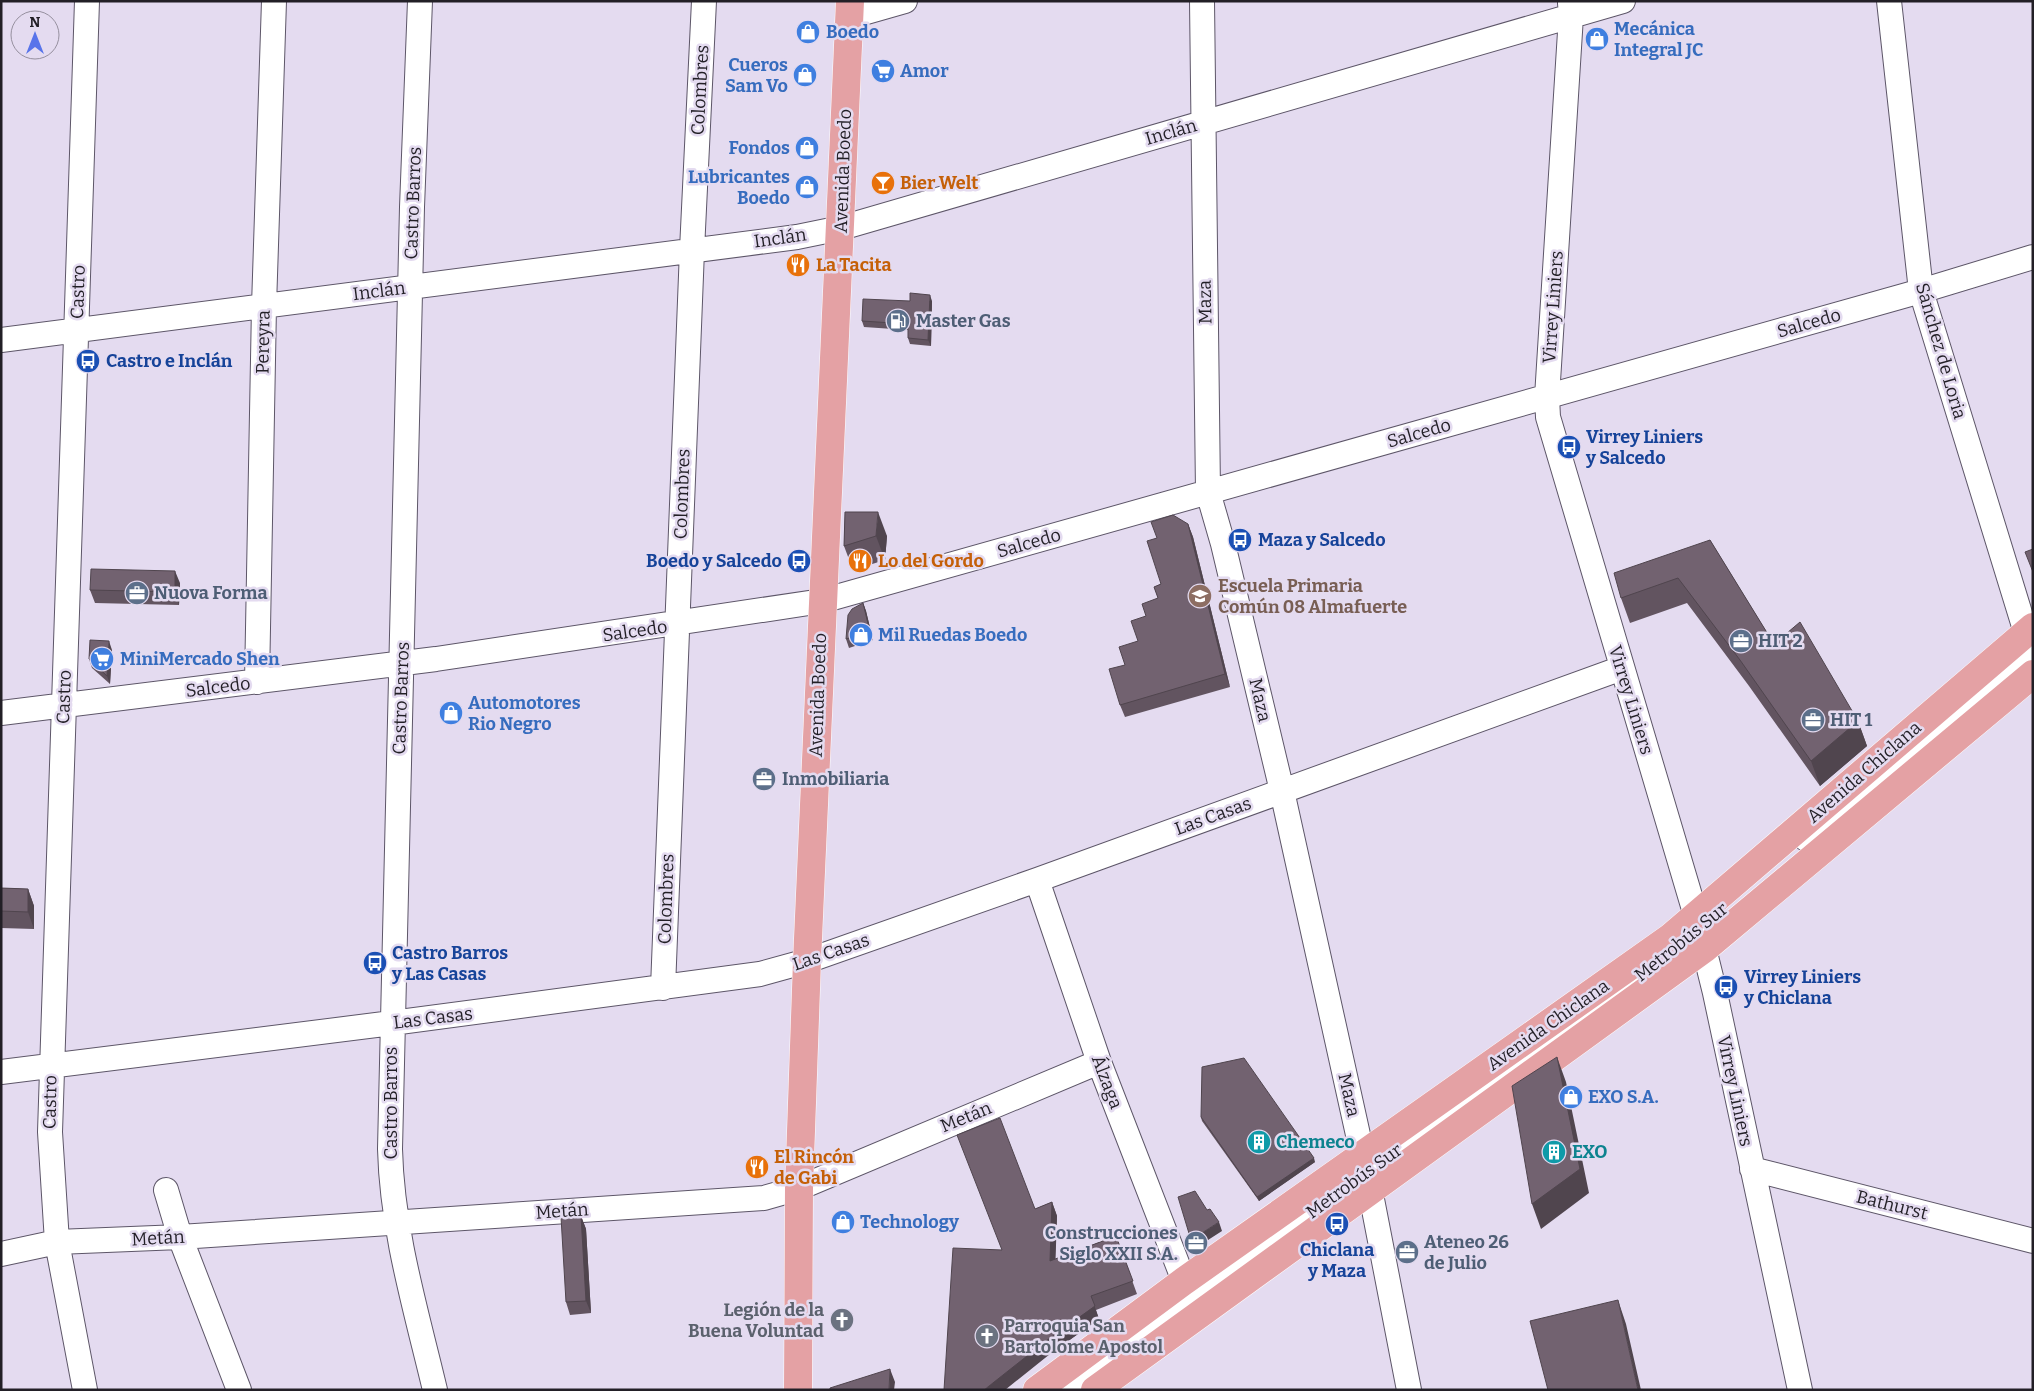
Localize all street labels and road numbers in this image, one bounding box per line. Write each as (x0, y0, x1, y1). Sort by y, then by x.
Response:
street label: Colombres (687, 44, 713, 136)
street label: Avenida Boedo (830, 109, 856, 233)
street label: Inclán (1143, 114, 1200, 150)
street label: Castro Barros (400, 146, 426, 260)
street label: Inclán (752, 223, 808, 253)
street label: Virrey Liniers (1538, 250, 1568, 364)
street label: Castro (66, 265, 90, 319)
street label: Inclán (351, 277, 407, 305)
street label: Maza (1194, 280, 1216, 324)
street label: Sánchez de Loria (1911, 280, 1971, 422)
street label: Salcedo (1775, 303, 1843, 343)
street label: Pereyra (251, 310, 275, 374)
street label: Salcedo (1385, 413, 1453, 453)
street label: Colombres (669, 448, 695, 540)
street label: Salcedo (995, 523, 1063, 563)
street label: Salcedo (601, 616, 669, 646)
street label: Avenida Boedo (805, 633, 831, 757)
street label: Castro Barros (388, 641, 414, 755)
street label: Virrey Liniers (1604, 643, 1658, 757)
street label: Castro (52, 670, 76, 724)
street label: Salcedo (184, 672, 252, 702)
street label: Maza (1244, 676, 1276, 724)
street label: Avenida Chiclana (1802, 716, 1926, 828)
street label: Las Casas (1172, 792, 1254, 840)
street label: Colombres (653, 853, 679, 945)
street label: Metrobús Sur (1630, 898, 1732, 986)
street label: Las Casas (790, 929, 872, 975)
street label: Avenida Chiclana (1483, 975, 1613, 1075)
street label: Las Casas (392, 1002, 474, 1034)
street label: Virrey Liniers (1713, 1034, 1757, 1148)
street label: Castro Barros (380, 1047, 402, 1159)
street label: Álzaga (1087, 1052, 1127, 1112)
street label: Maza (1333, 1071, 1365, 1119)
street label: Castro (39, 1075, 61, 1129)
street label: Metán (937, 1097, 995, 1137)
street label: Metrobús Sur (1302, 1139, 1406, 1223)
street label: Bathurst (1854, 1186, 1930, 1225)
street label: Metán (535, 1198, 590, 1224)
street label: Metán (131, 1226, 186, 1250)

